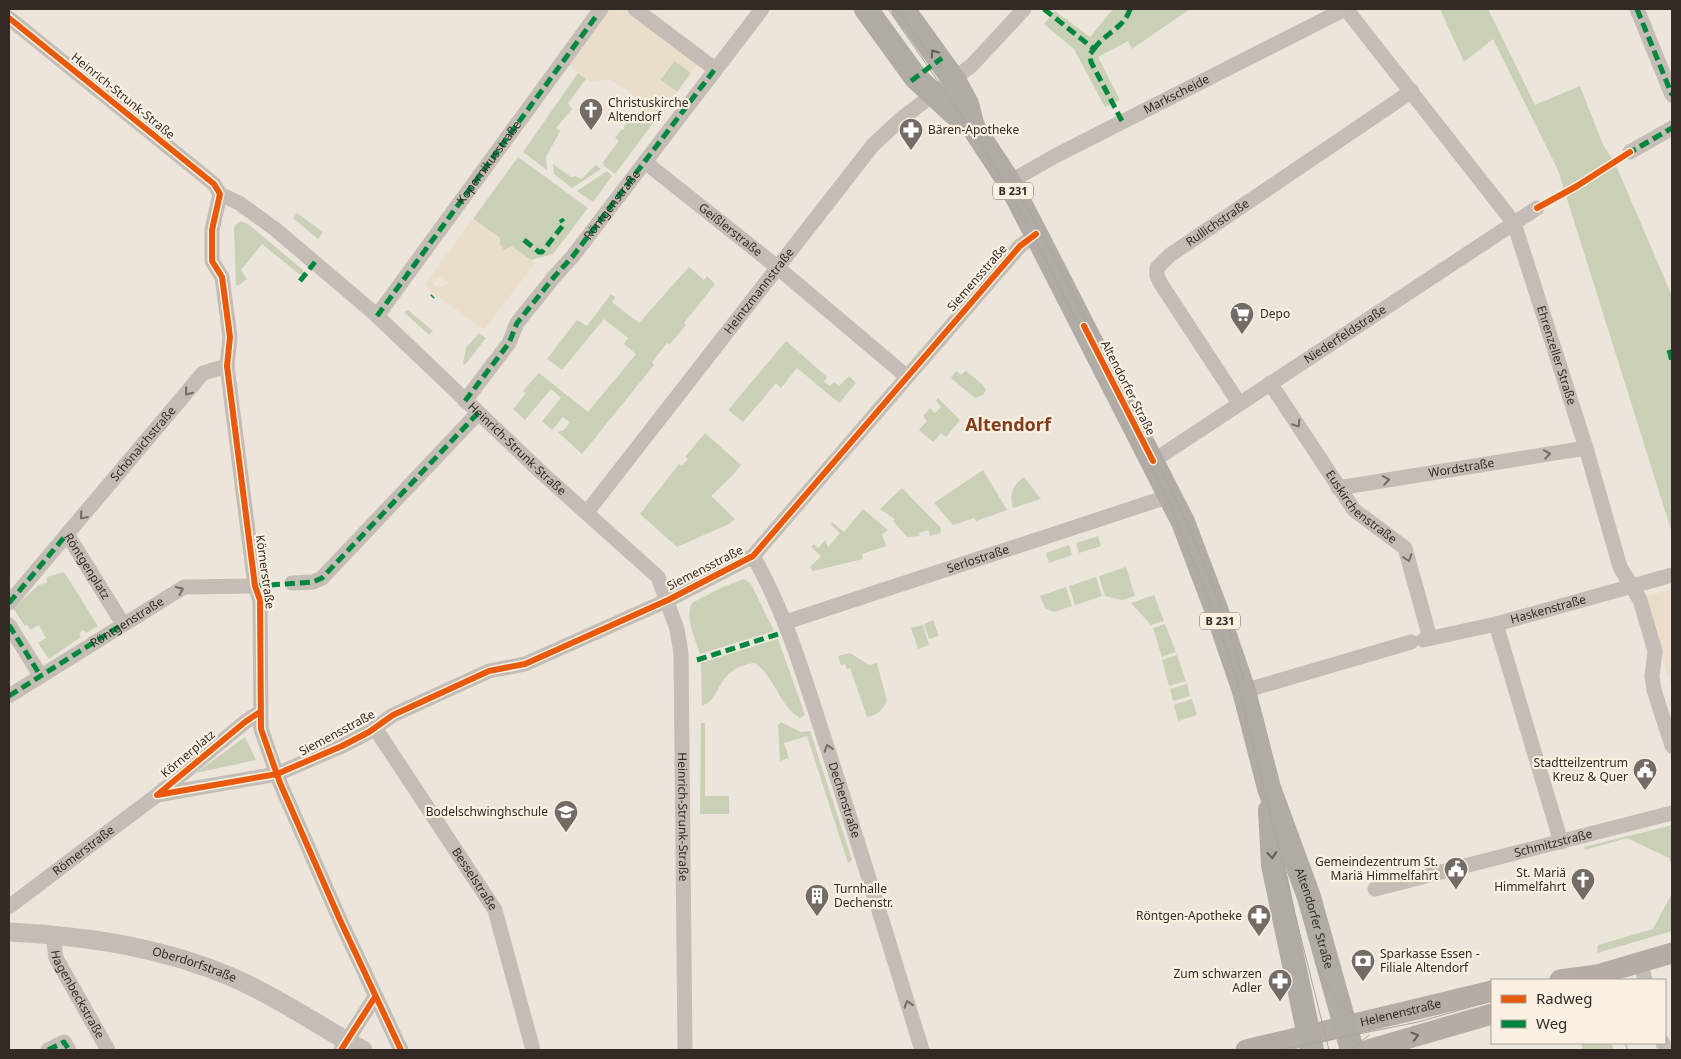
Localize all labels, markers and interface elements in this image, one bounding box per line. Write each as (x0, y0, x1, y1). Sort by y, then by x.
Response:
street label: Heinrich-Strunk-Straße (68, 48, 179, 143)
one-way arrow (931, 49, 940, 59)
street label: Markscheide (1140, 70, 1212, 118)
place label: Christuskirche Altendorf (608, 94, 689, 125)
church icon: Christuskirche Altendorf (578, 97, 604, 131)
street label: Kopernikusstraße (452, 117, 525, 208)
pharmacy icon: Bären-Apotheke (898, 117, 924, 151)
place label: Bären-Apotheke (928, 121, 1020, 138)
street label: Röntgenstraße (579, 166, 644, 243)
road number: B 231 (993, 182, 1033, 200)
street label: Rullichstraße (1182, 195, 1253, 250)
street label: Geißlerstraße (695, 199, 766, 260)
street label: Siemensstraße (943, 240, 1011, 315)
street label: Heintzmannstraße (720, 244, 798, 337)
supermarket icon: Depo (1229, 301, 1255, 335)
street label: Niederfeldstraße (1300, 301, 1390, 367)
street label: Ehrenzeller Straße (1533, 303, 1581, 407)
place label: Depo (1260, 305, 1290, 322)
street label: Altendorfer Straße (1097, 337, 1160, 438)
one-way arrow (185, 386, 193, 395)
street label: Heinrich-Strunk-Straße (465, 398, 570, 499)
street label: Schönaichstraße (106, 402, 179, 485)
district label: Altendorf (965, 412, 1052, 436)
one-way arrow (1291, 418, 1300, 428)
one-way arrow (1542, 449, 1551, 459)
street label: Wordstraße (1427, 454, 1496, 481)
street label: Euskirchenstraße (1322, 467, 1401, 547)
one-way arrow (1382, 476, 1391, 486)
one-way arrow (80, 510, 89, 519)
street label: Röntgenplatz (60, 530, 115, 603)
street label: Körnerstraße (252, 534, 279, 610)
street label: Serlostraße (944, 540, 1011, 577)
street label: Siemensstraße (664, 541, 746, 594)
one-way arrow (1402, 554, 1412, 562)
one-way arrow (175, 586, 184, 597)
street label: Haskenstraße (1508, 590, 1588, 628)
street label: Röntgenstraße (87, 593, 167, 652)
road number: B 231 (1200, 612, 1240, 630)
street label: Siemensstraße (296, 705, 378, 760)
street label: Körnerplatz (157, 726, 219, 781)
one-way arrow (823, 745, 833, 753)
street label: Heinrich-Strunk-Straße (674, 752, 692, 882)
place label: Stadtteilzentrum Kreuz & Quer (1534, 754, 1628, 785)
public building icon: Stadtteilzentrum Kreuz & Quer (1632, 757, 1658, 791)
street label: Dechenstraße (825, 760, 865, 840)
school or university icon: Bodelschwinghschule (553, 799, 579, 833)
place label: Bodelschwinghschule (426, 803, 548, 820)
street label: Römerstraße (49, 821, 118, 879)
street label: Schmitzstraße (1512, 825, 1594, 861)
street label: Besselstraße (448, 844, 502, 914)
one-way arrow (1266, 851, 1277, 859)
place label: Gemeindezentrum St. Mariä Himmelfahrt (1315, 853, 1439, 884)
public building icon: Gemeindezentrum St. Mariä Himmelfahrt (1443, 856, 1469, 890)
place label: St. Mariä Himmelfahrt (1494, 864, 1567, 895)
street label: Altendorfer Straße (1291, 865, 1338, 971)
church icon: St. Mariä Himmelfahrt (1570, 867, 1596, 901)
place label: Turnhalle Dechenstr. (834, 880, 893, 911)
building icon: Turnhalle Dechenstr. (804, 883, 830, 917)
pharmacy icon: Röntgen-Apotheke (1246, 903, 1272, 937)
place label: Röntgen-Apotheke (1136, 907, 1242, 924)
street label: Oberdorfstraße (151, 942, 240, 986)
place label: Sparkasse Essen - Filiale Altendorf (1380, 945, 1480, 976)
bank icon: Sparkasse Essen - Filiale Altendorf (1350, 948, 1376, 982)
street label: Hagenbeckstraße (47, 949, 109, 1042)
place label: Zum schwarzen Adler (1174, 965, 1262, 996)
pharmacy icon: Zum schwarzen Adler (1267, 968, 1293, 1002)
legend (1491, 979, 1666, 1044)
text: Radweg (1536, 988, 1592, 1008)
street label: Helenenstraße (1358, 994, 1443, 1030)
one-way arrow (903, 1000, 913, 1008)
text: Weg (1536, 1013, 1567, 1033)
one-way arrow (1410, 1032, 1419, 1042)

